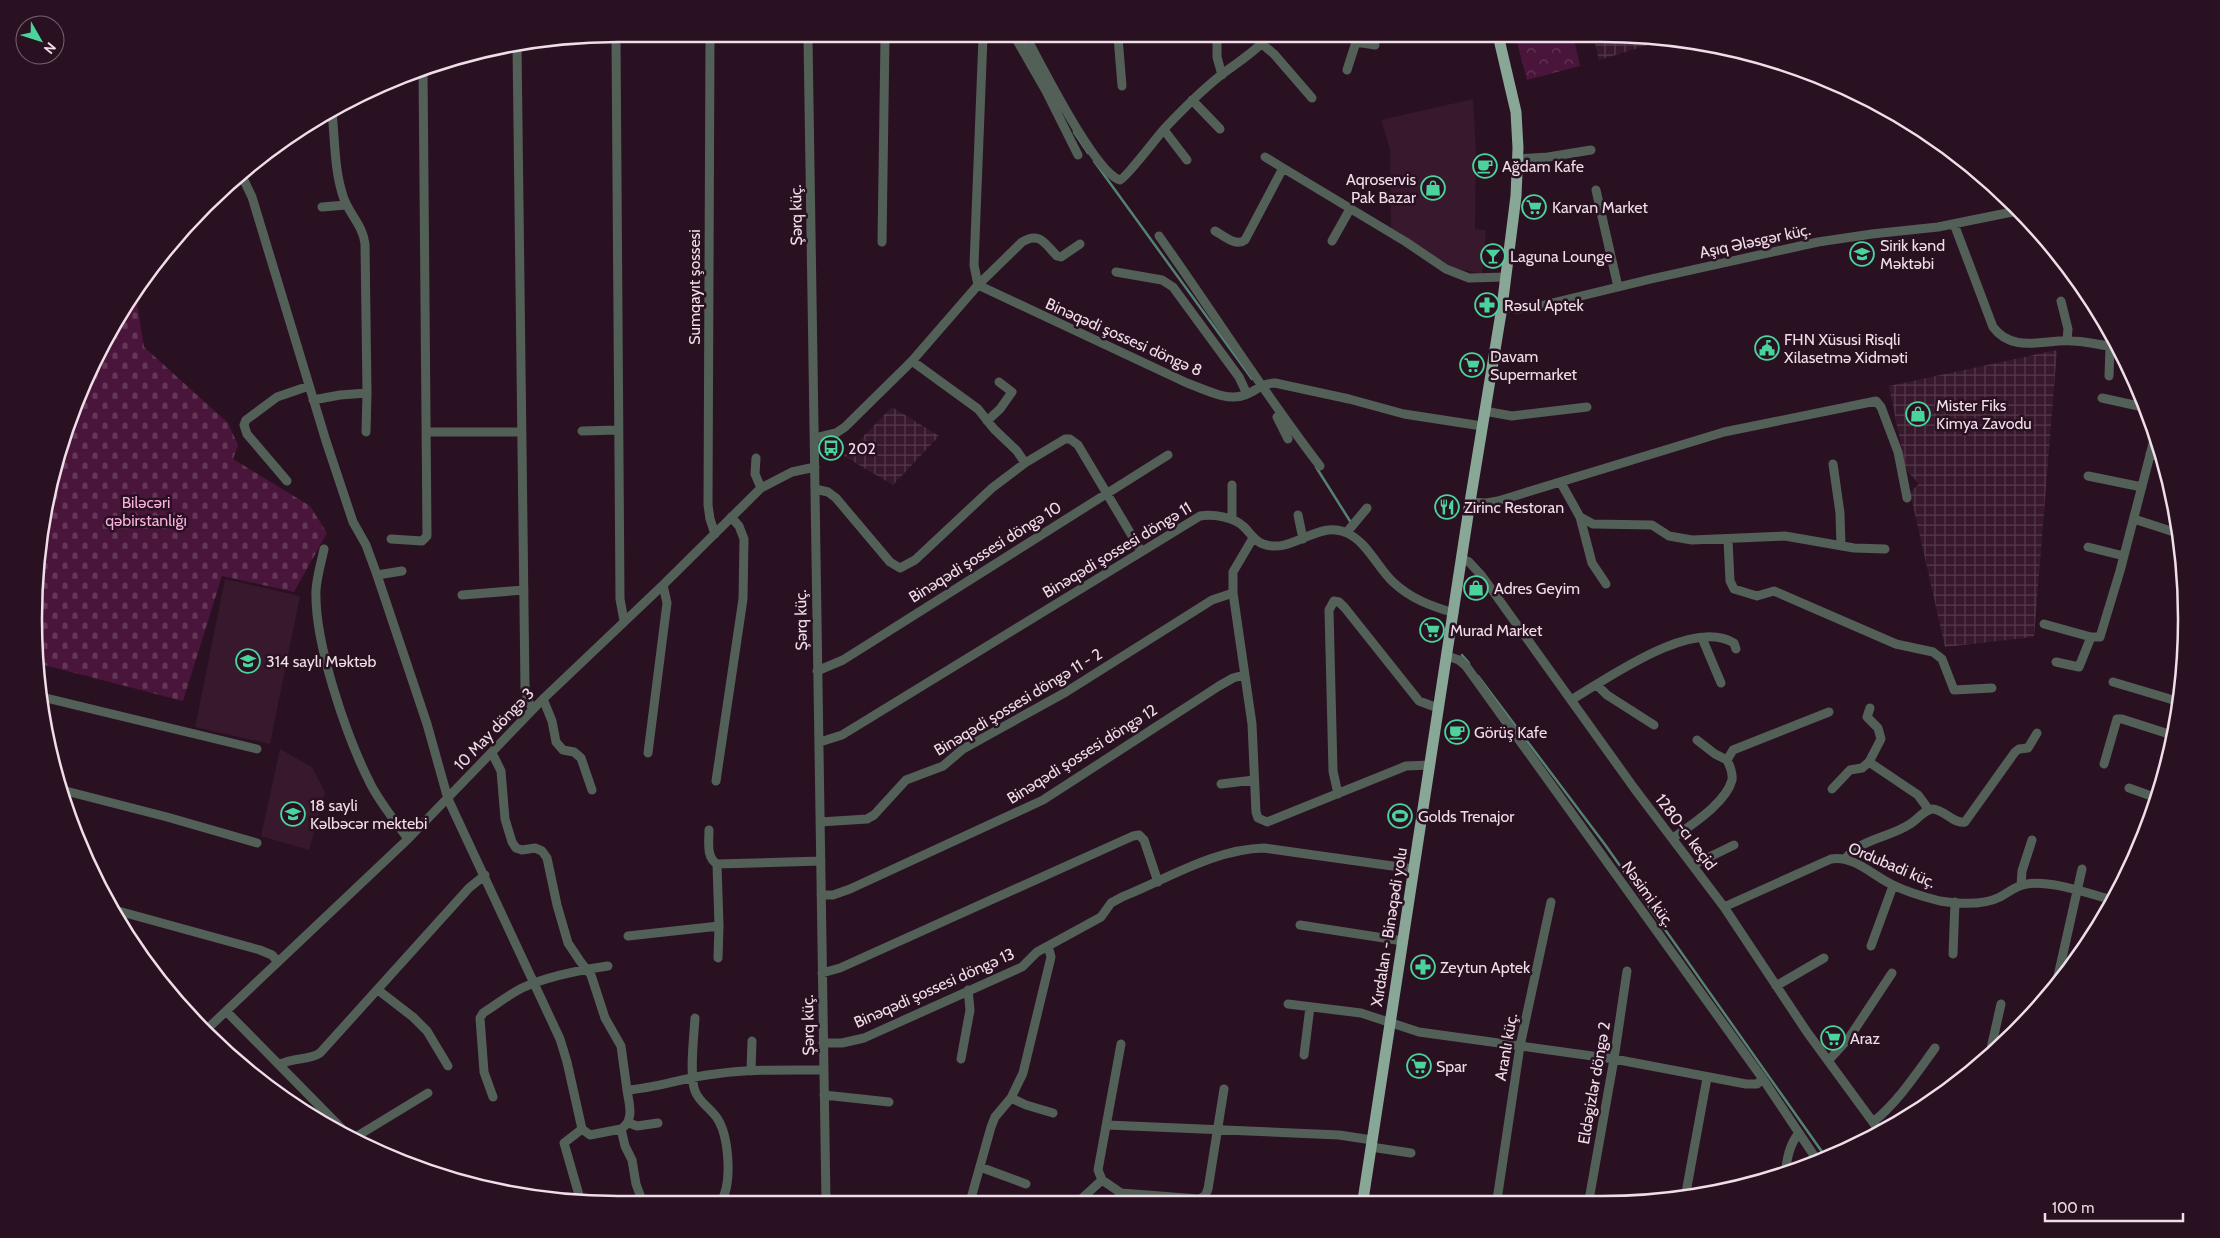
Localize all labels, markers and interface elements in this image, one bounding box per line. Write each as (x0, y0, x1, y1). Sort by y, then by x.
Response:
north arrow (15, 15, 65, 65)
text: N (40, 39, 60, 58)
cafe icon: Ağdam Kafe (1472, 153, 1498, 179)
place label: Ağdam Kafe (1502, 157, 1584, 176)
place label: Aqroservis Pak Bazar (1346, 170, 1417, 207)
shop icon: Aqroservis Pak Bazar (1420, 175, 1446, 201)
street label: Şərq küç. (786, 184, 806, 246)
supermarket icon: Karvan Market (1521, 194, 1547, 220)
place label: Karvan Market (1552, 198, 1648, 217)
street label: Aşıq Ələsgər küç. (1698, 220, 1812, 262)
street label: Sumqayıt şossesi (685, 229, 704, 345)
place label: Sirik kənd Məktəbi (1880, 236, 1945, 273)
school or university icon: Sirik kənd Məktəbi (1849, 241, 1875, 267)
bar icon: Laguna Lounge (1480, 243, 1506, 269)
place label: Laguna Lounge (1510, 247, 1612, 266)
pharmacy icon: Rəsul Aptek (1474, 292, 1500, 318)
street label: Binəqədi şossesi döngə 8 (1043, 294, 1205, 380)
place label: Rəsul Aptek (1504, 296, 1584, 315)
place label: FHN Xüsusi Risqli Xilasetmə Xidməti (1784, 330, 1908, 367)
public building icon: FHN Xüsusi Risqli Xilasetmə Xidməti (1754, 335, 1780, 361)
place label: Davam Supermarket (1490, 347, 1578, 384)
supermarket icon: Davam Supermarket (1459, 352, 1485, 378)
place label: Mister Fiks Kimya Zavodu (1936, 396, 2032, 433)
shop icon: Mister Fiks Kimya Zavodu (1905, 401, 1931, 427)
bus stop icon: 202 (818, 435, 844, 461)
place label: 202 (848, 439, 876, 458)
park label: Biləcəri qəbirstanlığı (105, 493, 187, 530)
restaurant icon: Zirinc Restoran (1434, 494, 1460, 520)
street label: Binəqədi şossesi döngə 10 (905, 497, 1065, 607)
street label: Binəqədi şossesi döngə 11 (1039, 498, 1195, 602)
place label: Zirinc Restoran (1464, 498, 1564, 517)
shop icon: Adres Geyim (1463, 575, 1489, 601)
place label: Adres Geyim (1494, 579, 1580, 598)
street label: Şərq küç. (791, 589, 811, 651)
supermarket icon: Murad Market (1419, 617, 1445, 643)
place label: Murad Market (1450, 621, 1543, 640)
street label: Binəqədi şossesi döngə 11 - 2 (931, 644, 1105, 760)
school or university icon: 314 saylı Məktəb (235, 648, 261, 674)
place label: 314 saylı Məktəb (266, 652, 376, 671)
street label: 10 May döngə 3 (450, 684, 538, 774)
street label: Binəqədi şossesi döngə 12 (1003, 700, 1161, 808)
cafe icon: Görüş Kafe (1444, 719, 1470, 745)
place label: Görüş Kafe (1474, 723, 1547, 742)
street label: 1280-cı keçid (1651, 790, 1721, 874)
place label: 18 sayli Kəlbəcər mektebi (310, 796, 427, 833)
school or university icon: 18 sayli Kəlbəcər mektebi (280, 801, 306, 827)
sports icon: Golds Trenajor (1387, 803, 1413, 829)
place label: Golds Trenajor (1418, 807, 1515, 826)
street label: Ordubadi küç. (1846, 838, 1938, 892)
street label: Xırdalan - Binəqədi yolu (1367, 846, 1411, 1008)
street label: Nəsimi küç. (1618, 857, 1678, 931)
street label: Binəqədi şossesi döngə 13 (851, 944, 1017, 1032)
pharmacy icon: Zeytun Aptek (1410, 954, 1436, 980)
place label: Zeytun Aptek (1440, 958, 1531, 977)
street label: Şərq küç. (798, 994, 818, 1056)
street label: Aranlı küç. (1491, 1012, 1521, 1082)
street label: Eldəgizlər döngə 2 (1574, 1020, 1614, 1146)
supermarket icon: Araz (1820, 1025, 1846, 1051)
place label: Araz (1850, 1029, 1880, 1048)
supermarket icon: Spar (1406, 1053, 1432, 1079)
place label: Spar (1436, 1057, 1468, 1076)
scale bar (2045, 1190, 2182, 1222)
text: 100 m (2052, 1199, 2094, 1217)

